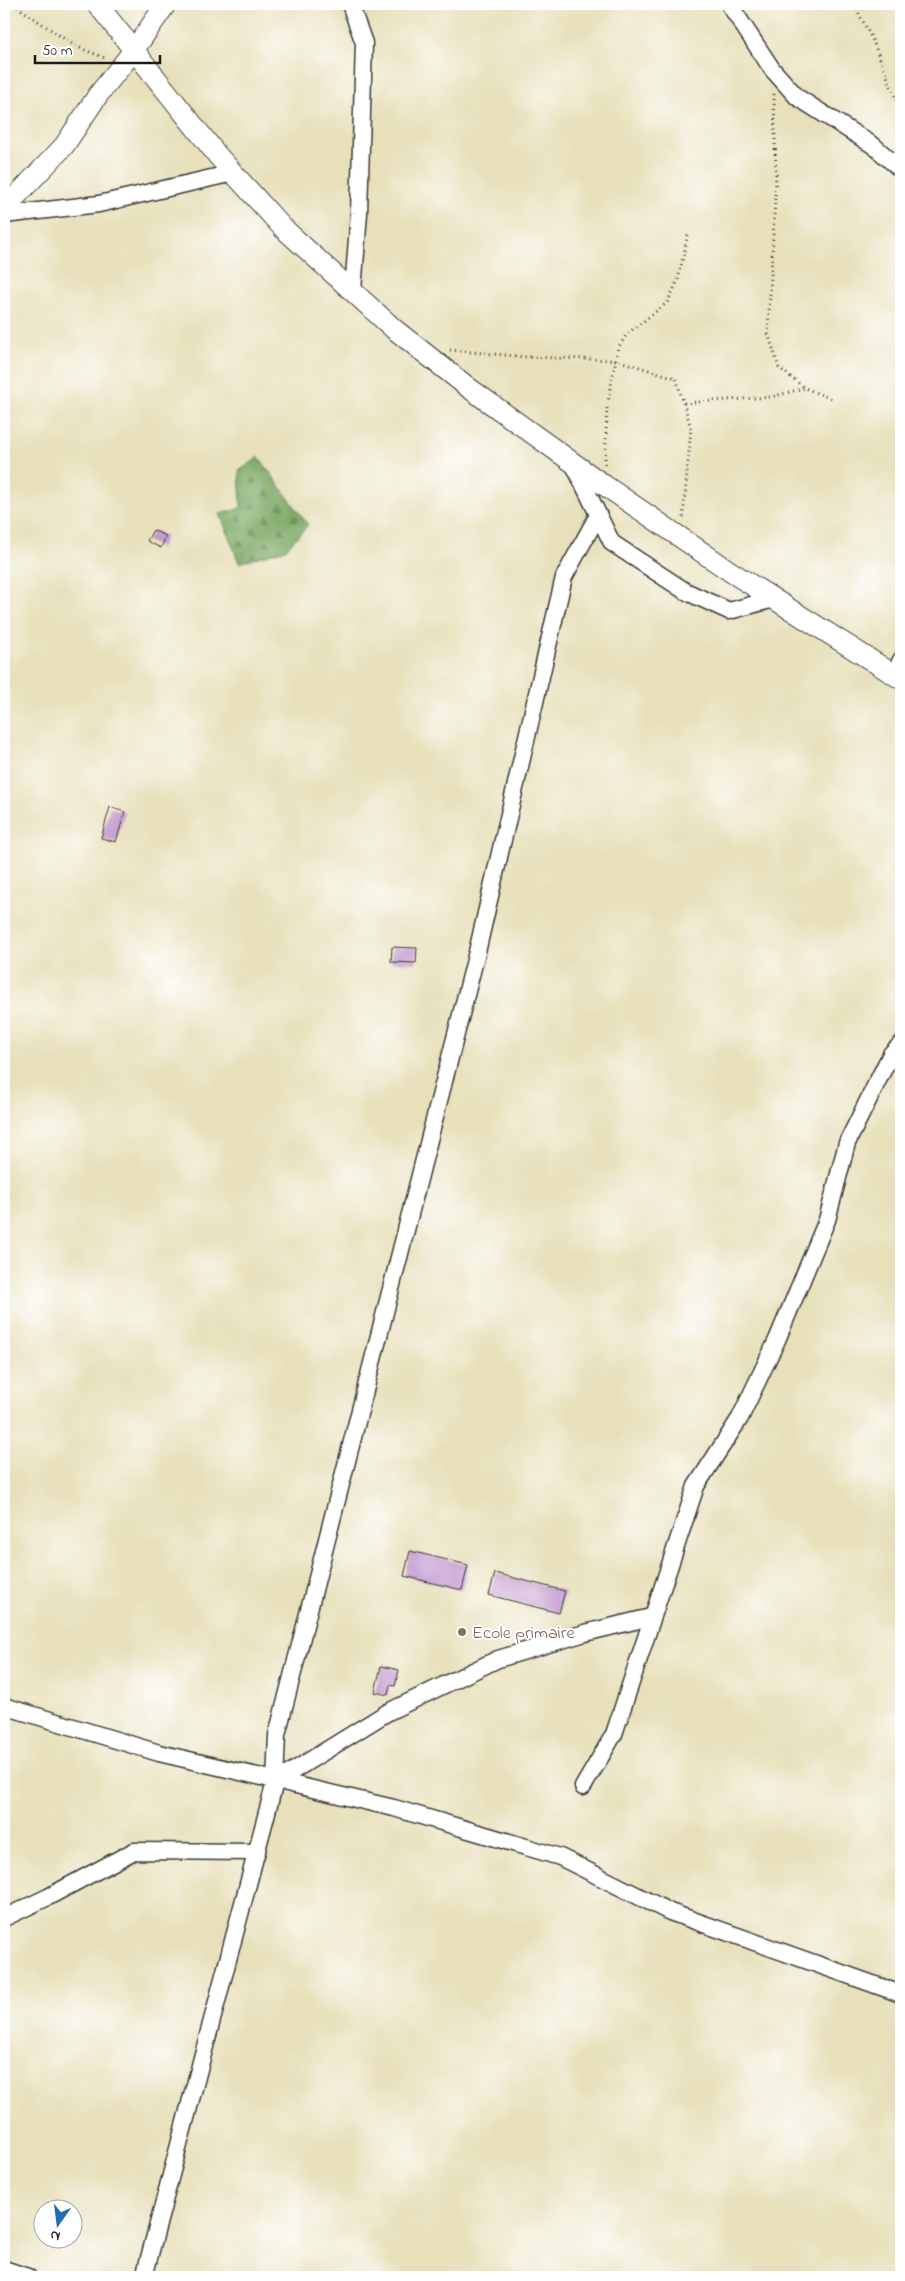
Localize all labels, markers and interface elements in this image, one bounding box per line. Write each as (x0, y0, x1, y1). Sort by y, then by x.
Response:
scale bar (35, 32, 160, 64)
text: 50 m (42, 40, 73, 62)
place label: Ecole primaire (472, 1621, 575, 1647)
marker: Ecole primaire (456, 1626, 468, 1638)
north arrow (32, 2198, 82, 2248)
text: N (48, 2224, 62, 2246)

